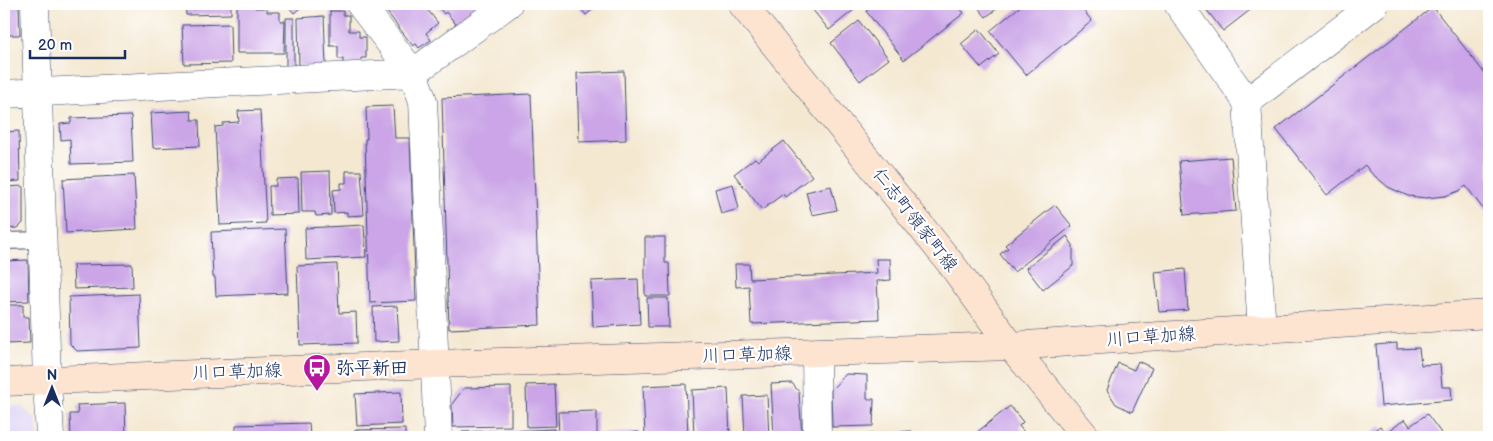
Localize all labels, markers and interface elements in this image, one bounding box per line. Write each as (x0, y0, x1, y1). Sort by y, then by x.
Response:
scale bar (30, 28, 125, 60)
text: 20 m (38, 36, 72, 55)
street label: 仁志町領家町線 (868, 164, 962, 276)
street label: 川口草加線 (1105, 323, 1197, 351)
street label: 川口草加線 (702, 343, 792, 367)
bus stop icon: 弥平新田 (302, 353, 332, 392)
place label: 弥平新田 (336, 358, 408, 379)
street label: 川口草加線 (192, 360, 282, 384)
north arrow (28, 364, 78, 414)
text: N (47, 367, 57, 384)

